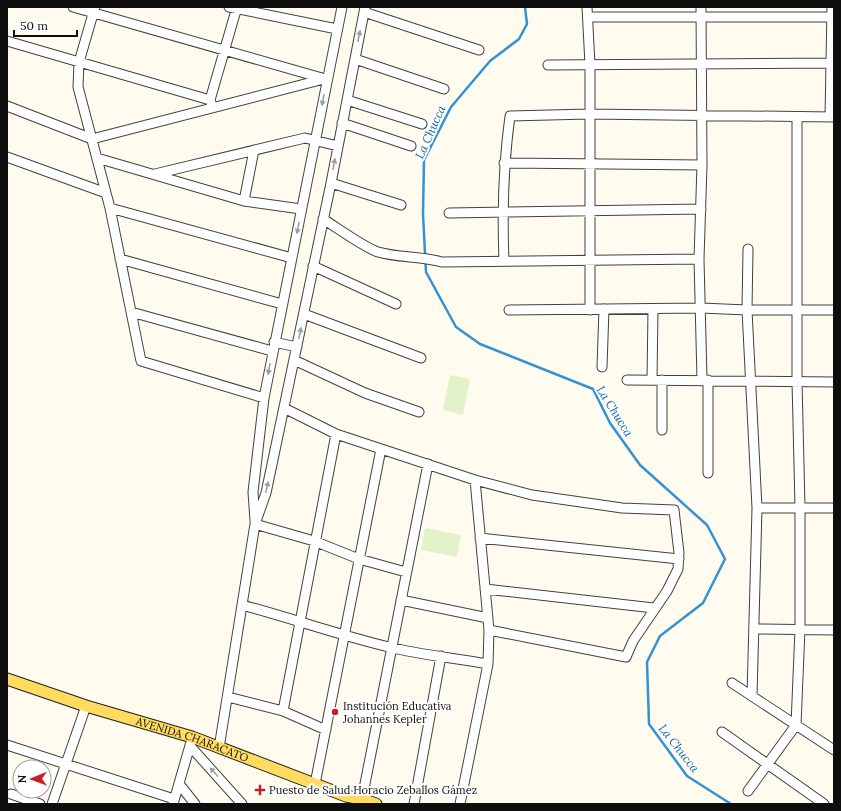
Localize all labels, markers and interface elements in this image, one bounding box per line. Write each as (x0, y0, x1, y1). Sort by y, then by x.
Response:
scale bar (14, 12, 77, 38)
text: 50 m (20, 18, 48, 33)
one-way arrow (357, 30, 363, 43)
one-way arrow (320, 94, 326, 106)
water label: La Chucca (412, 103, 449, 161)
one-way arrow (332, 158, 338, 170)
one-way arrow (294, 222, 300, 234)
one-way arrow (297, 326, 303, 339)
one-way arrow (266, 363, 272, 375)
water label: La Chucca (594, 383, 637, 439)
one-way arrow (265, 481, 271, 493)
place label: Institución Educativa Johannes Kepler (342, 699, 452, 726)
marker: Institución Educativa Johannes Kepler (330, 707, 340, 717)
street label: AVENIDA CHARACATO (134, 714, 251, 765)
water label: La Chucca (656, 721, 703, 775)
north arrow (12, 759, 52, 799)
one-way arrow (210, 767, 219, 776)
text: N (15, 774, 29, 784)
place label: Puesto de Salud Horacio Zeballos Gámez (269, 783, 478, 797)
marker: Puesto de Salud Horacio Zeballos Gámez (254, 784, 266, 796)

